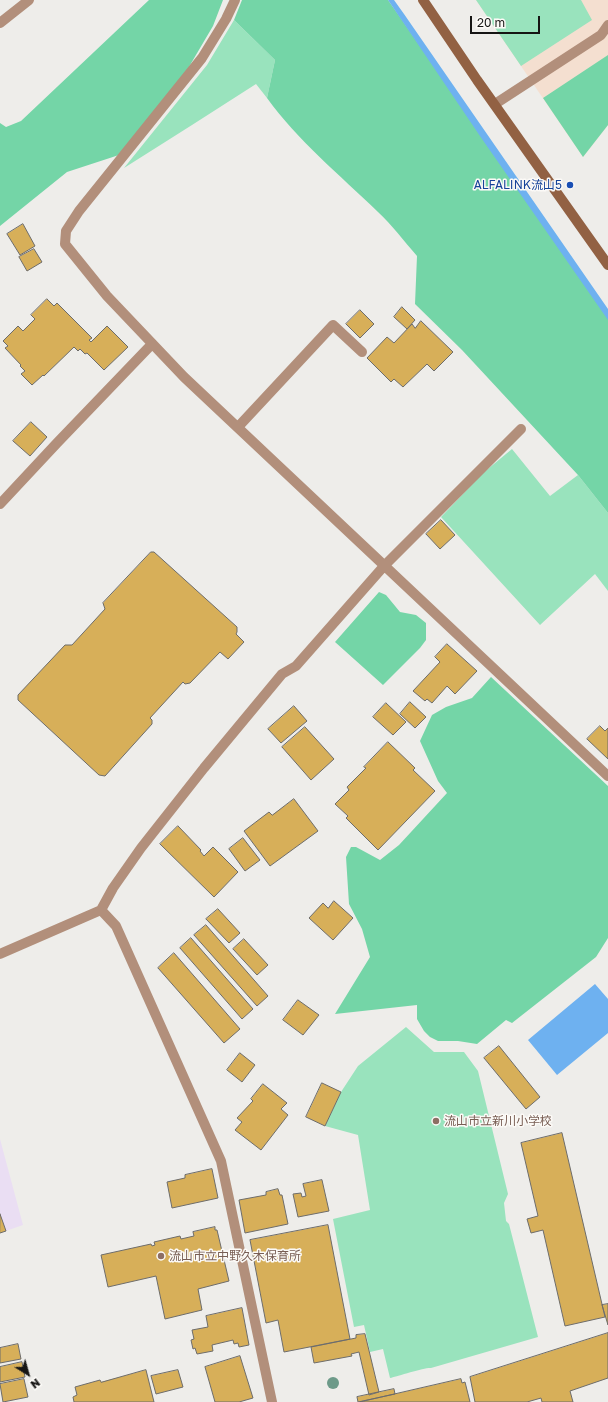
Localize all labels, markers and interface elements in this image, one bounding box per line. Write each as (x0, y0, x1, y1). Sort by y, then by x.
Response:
scale bar (472, 8, 542, 34)
text: 20 m (477, 15, 505, 30)
place label: ALFALINK流山5 (474, 178, 562, 192)
marker: ALFALINK流山5 (565, 180, 575, 190)
place label: 流山市立新川小学校 (444, 1114, 552, 1128)
marker: 流山市立新川小学校 (431, 1116, 441, 1126)
place label: 流山市立中野久木保育所 (169, 1249, 301, 1263)
marker: 流山市立中野久木保育所 (156, 1251, 166, 1261)
north arrow (8, 1354, 48, 1394)
text: N (28, 1376, 43, 1392)

